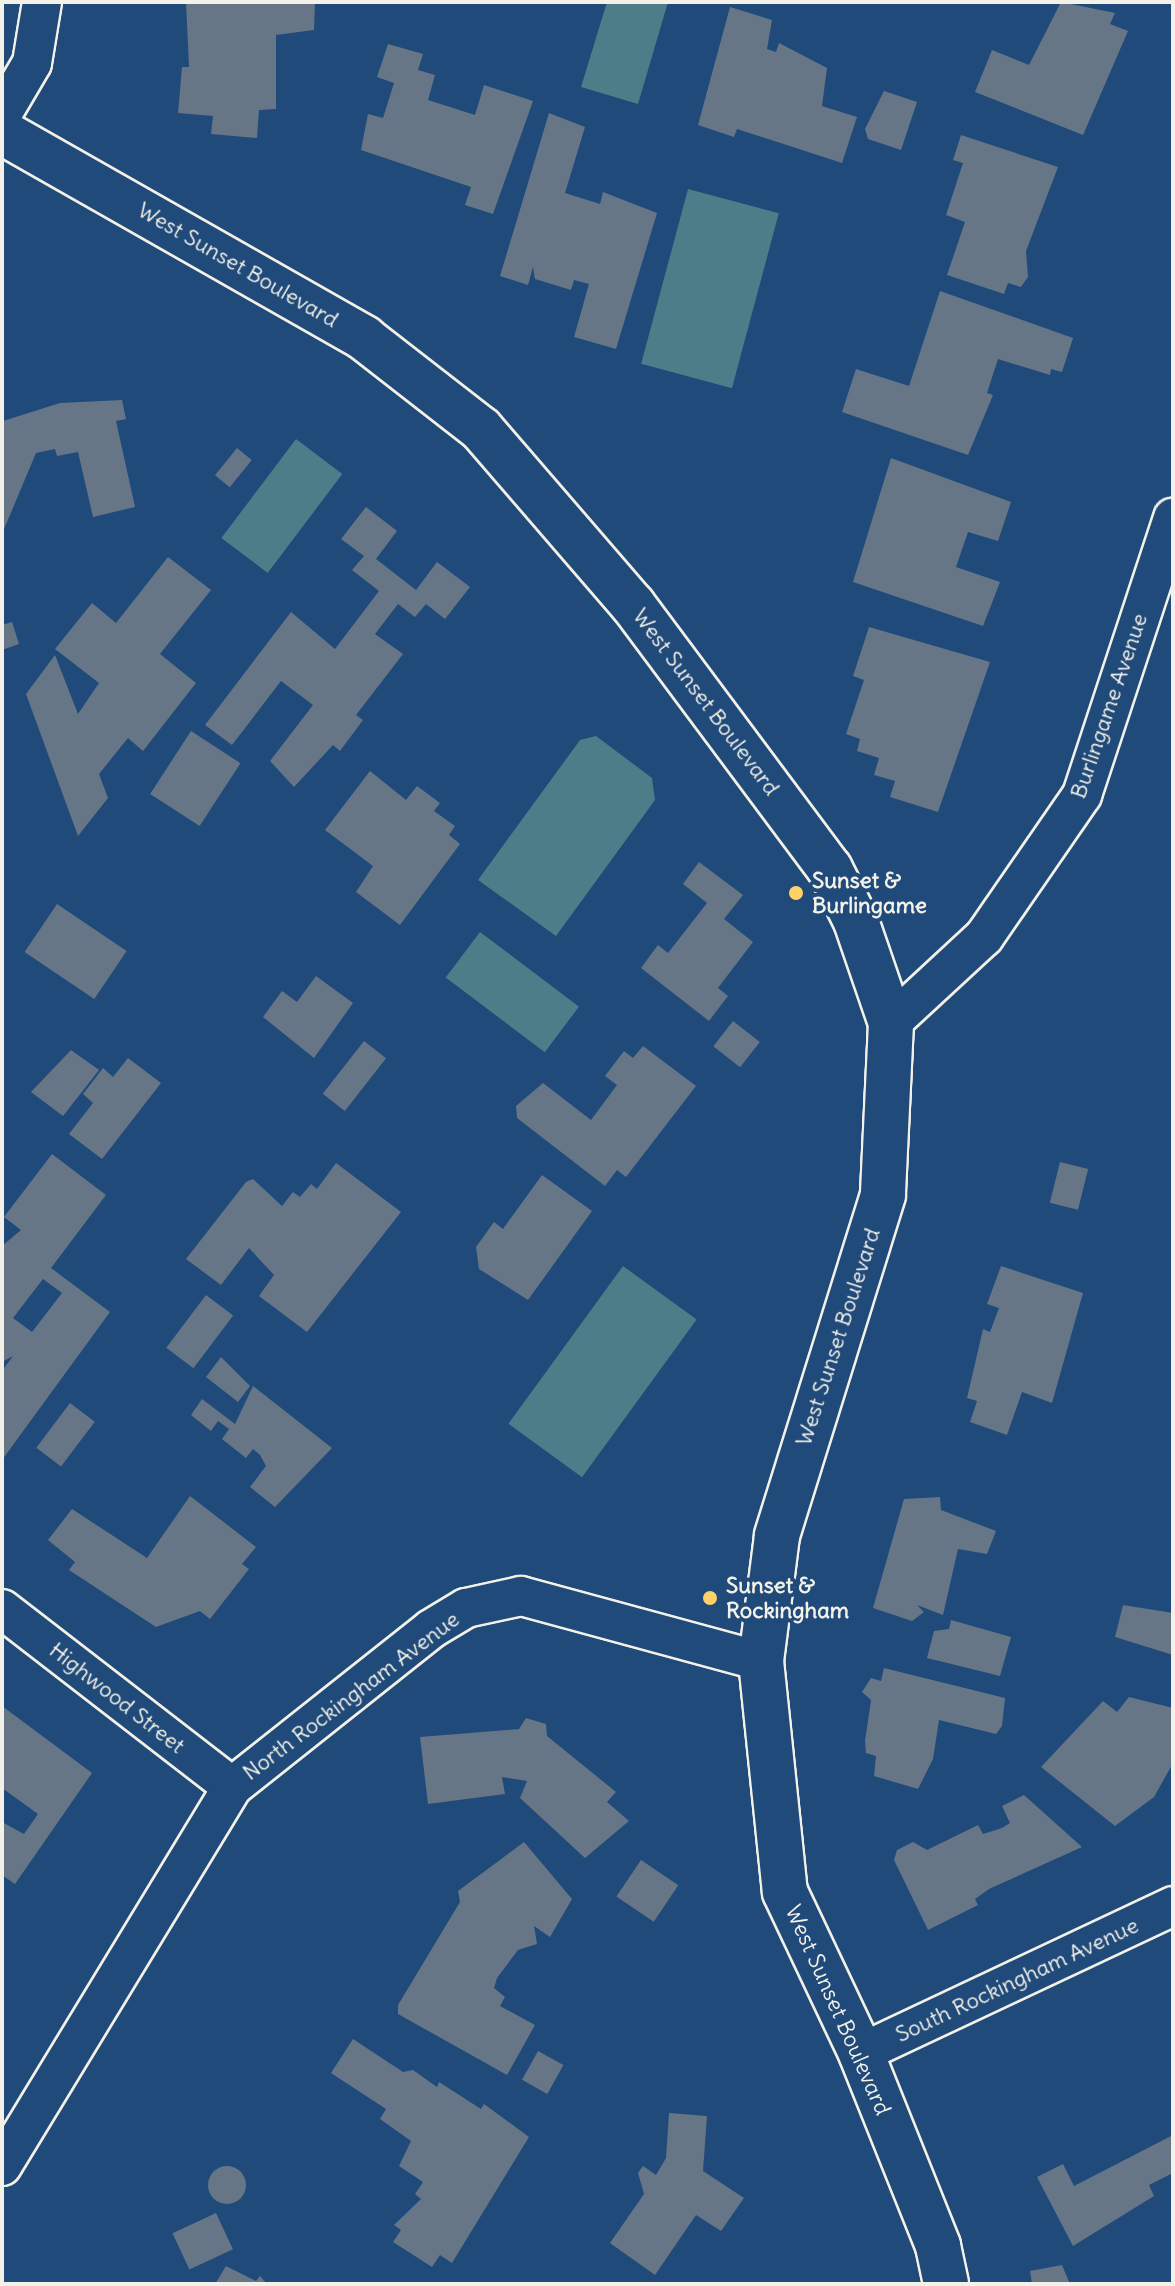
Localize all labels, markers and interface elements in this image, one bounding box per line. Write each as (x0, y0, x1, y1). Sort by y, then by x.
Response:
street label: West Sunset Boulevard (133, 197, 343, 333)
street label: West Sunset Boulevard (627, 603, 785, 801)
street label: Burlingame Avenue (1065, 610, 1153, 802)
place label: Sunset & Burlingame (812, 867, 927, 918)
marker: Sunset & Burlingame (787, 884, 805, 902)
street label: West Sunset Boulevard (790, 1225, 886, 1449)
place label: Sunset & Rockingham (726, 1572, 849, 1624)
marker: Sunset & Rockingham (701, 1589, 719, 1607)
street label: North Rockingham Avenue (238, 1606, 464, 1786)
street label: Highwood Street (44, 1637, 190, 1759)
street label: West Sunset Boulevard (780, 1901, 896, 2119)
street label: South Rockingham Avenue (891, 1912, 1143, 2048)

